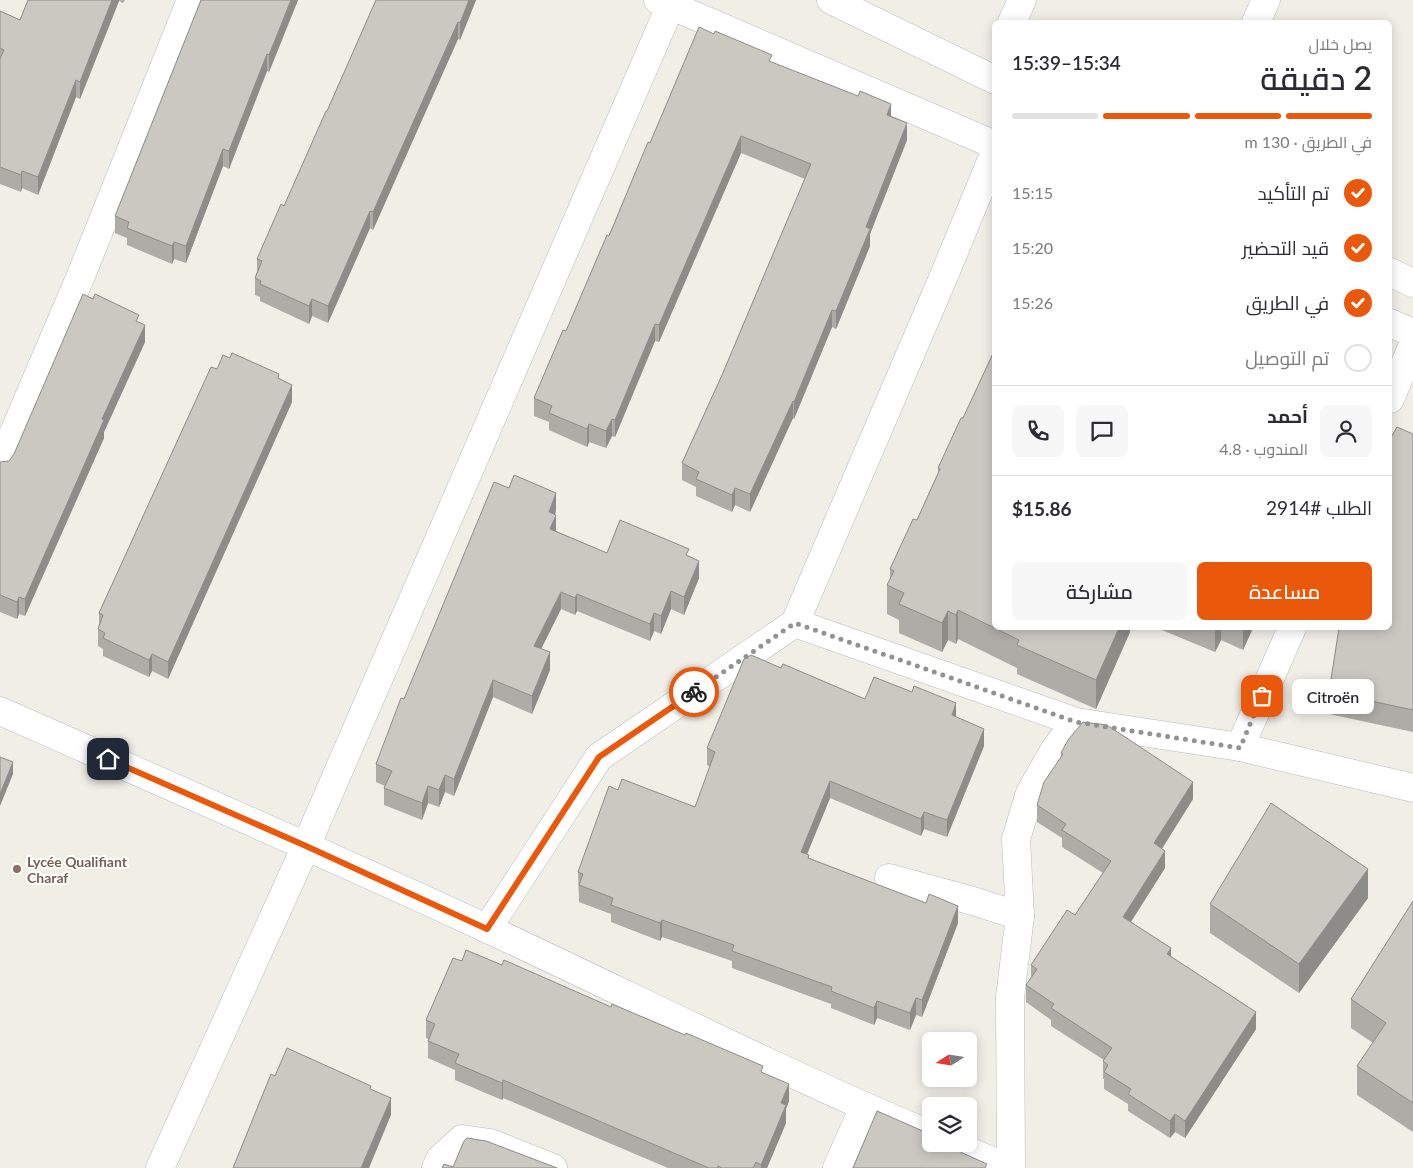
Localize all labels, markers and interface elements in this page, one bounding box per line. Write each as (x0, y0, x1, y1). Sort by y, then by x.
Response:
text: يصل خلال (1309, 34, 1372, 53)
text: 15:34–15:39 (1012, 51, 1121, 74)
text: 2 دقيقة (1260, 58, 1372, 97)
text: في الطريق · 130 m (1244, 132, 1372, 151)
icon: check (1344, 179, 1372, 207)
text: تم التأكيد (1257, 181, 1329, 204)
text: 15:15 (1012, 183, 1053, 202)
icon: check (1344, 234, 1372, 262)
text: قيد التحضير (1242, 236, 1329, 259)
text: 15:20 (1012, 238, 1053, 257)
icon: check (1344, 289, 1372, 317)
text: في الطريق (1246, 291, 1329, 314)
text: 15:26 (1012, 293, 1053, 312)
text: تم التوصيل (1245, 346, 1329, 369)
text: أحمد (1267, 404, 1308, 427)
button: phone (1012, 405, 1064, 457)
button: chat (1076, 405, 1128, 457)
button: person (1320, 405, 1372, 457)
text: المندوب · 4.8 (1219, 439, 1308, 458)
text: الطلب #2914 (1266, 496, 1372, 519)
text: $15.86 (1012, 497, 1072, 520)
button: مشاركة (1012, 562, 1187, 620)
button: مساعدة (1197, 562, 1372, 620)
courier (669, 667, 719, 717)
pin (1241, 675, 1283, 717)
icon: bike (680, 678, 708, 706)
callout: Citroën (1292, 678, 1374, 714)
icon: bag (1248, 682, 1276, 710)
text: Citroën (1307, 687, 1359, 706)
pin (87, 738, 129, 780)
icon: home (94, 745, 122, 773)
place label: Lycée Qualifiant Charaf (27, 853, 128, 886)
marker: Lycée Qualifiant Charaf (11, 863, 23, 875)
north arrow (922, 1032, 978, 1088)
map controls (922, 1032, 977, 1152)
button: layers (922, 1097, 977, 1152)

